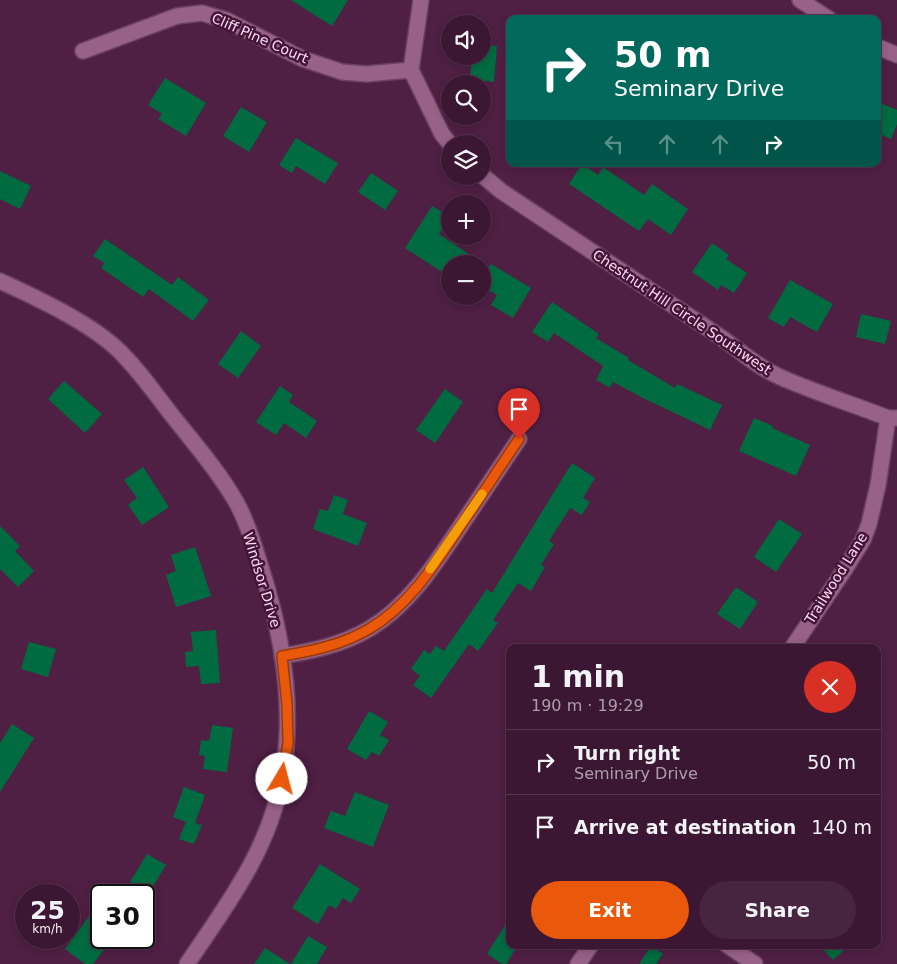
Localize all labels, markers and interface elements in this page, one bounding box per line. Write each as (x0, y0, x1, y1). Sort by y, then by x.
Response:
street label: Cliff Pine Court (209, 10, 311, 67)
map controls (441, 15, 491, 305)
button: sound (441, 15, 491, 65)
icon: right (531, 35, 596, 100)
text: 50 m (614, 35, 711, 75)
button: search (441, 75, 491, 125)
text: Seminary Drive (614, 76, 784, 101)
icon: left (600, 130, 628, 158)
icon: ahead (653, 130, 681, 158)
icon: ahead (706, 130, 734, 158)
icon: right (759, 130, 787, 158)
button: layers (441, 135, 491, 185)
button: + (441, 195, 491, 245)
street label: Chestnut Hill Circle Southwest (590, 246, 775, 378)
button: − (441, 255, 491, 305)
pin (498, 388, 540, 439)
icon: arrive (505, 395, 533, 423)
street label: Trailwood Lane (801, 529, 870, 627)
street label: Windsor Drive (240, 531, 284, 629)
text: 1 min (531, 659, 625, 694)
button: close (804, 661, 856, 713)
text: 190 m · 19:29 (531, 696, 644, 715)
text: Turn right (574, 742, 680, 764)
icon: right (531, 748, 559, 776)
text: 50 m (807, 751, 856, 773)
position arrow (255, 752, 307, 804)
text: Seminary Drive (574, 764, 698, 783)
icon: arrive (531, 813, 559, 841)
text: Arrive at destination (574, 816, 796, 838)
text: 140 m (811, 816, 872, 838)
button: Exit (531, 881, 689, 939)
button: Share (699, 881, 856, 939)
speed limit sign: 30 (90, 884, 155, 949)
text: 25 (30, 896, 65, 925)
text: km/h (32, 922, 63, 936)

